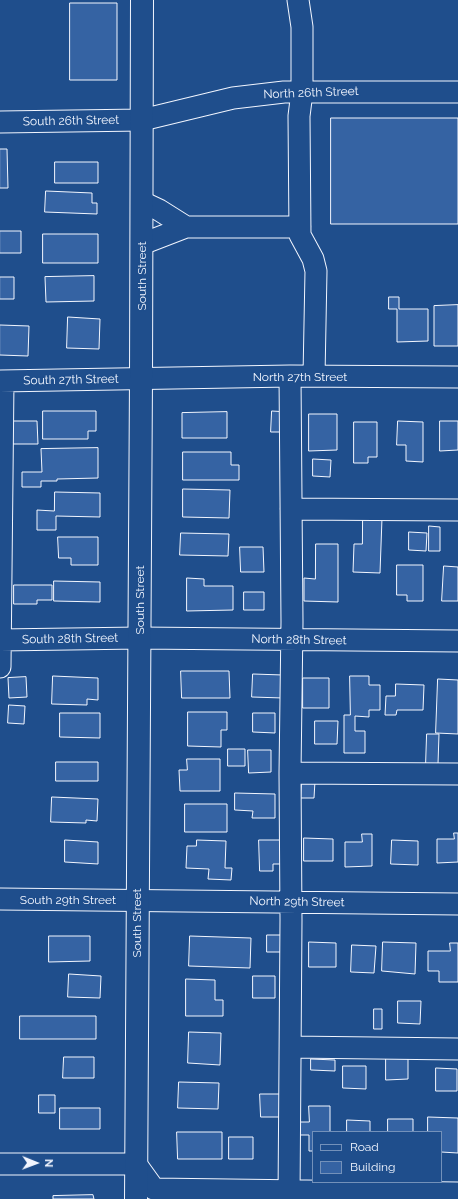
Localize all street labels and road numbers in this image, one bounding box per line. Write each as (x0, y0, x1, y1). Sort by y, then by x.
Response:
street label: North 26th Street (263, 84, 359, 102)
street label: South 26th Street (23, 113, 119, 129)
street label: South Street (135, 242, 149, 310)
street label: North 27th Street (253, 370, 347, 384)
street label: South 27th Street (23, 372, 119, 388)
street label: South Street (133, 566, 147, 634)
street label: South 28th Street (22, 631, 118, 647)
street label: North 28th Street (251, 632, 347, 648)
street label: South Street (130, 889, 144, 957)
street label: South 29th Street (20, 893, 116, 907)
street label: North 29th Street (249, 894, 345, 910)

